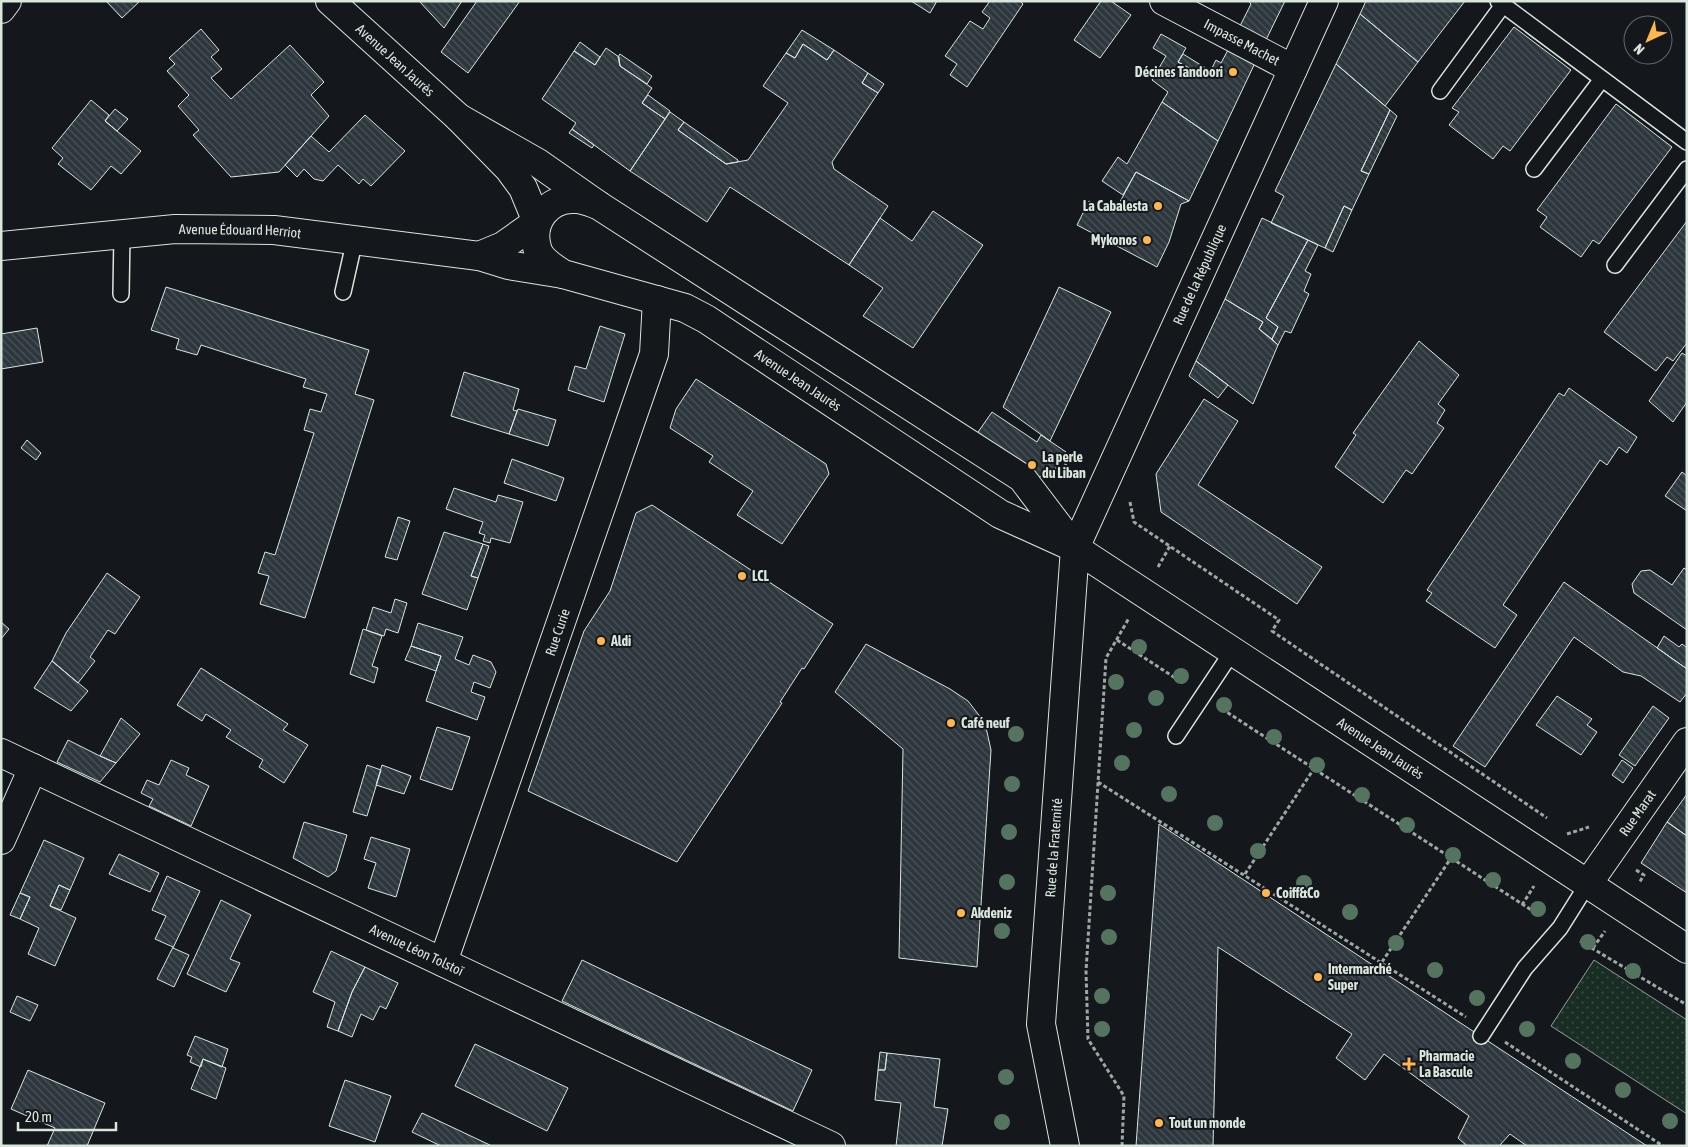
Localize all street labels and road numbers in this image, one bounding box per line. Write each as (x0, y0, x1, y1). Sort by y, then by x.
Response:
street label: Impasse Machet (1201, 16, 1282, 69)
street label: Avenue Jean Jaurès (353, 21, 438, 100)
street label: Avenue Édouard Herriot (179, 221, 302, 241)
street label: Rue de la République (1170, 222, 1229, 328)
street label: Avenue Jean Jaurès (752, 346, 844, 414)
street label: Rue Curie (542, 607, 573, 658)
street label: Avenue Jean Jaurès (1334, 714, 1427, 782)
street label: Rue Marat (1616, 787, 1659, 839)
street label: Rue de la Fraternité (1042, 798, 1065, 898)
street label: Avenue Léon Tolstoï (367, 921, 467, 979)

